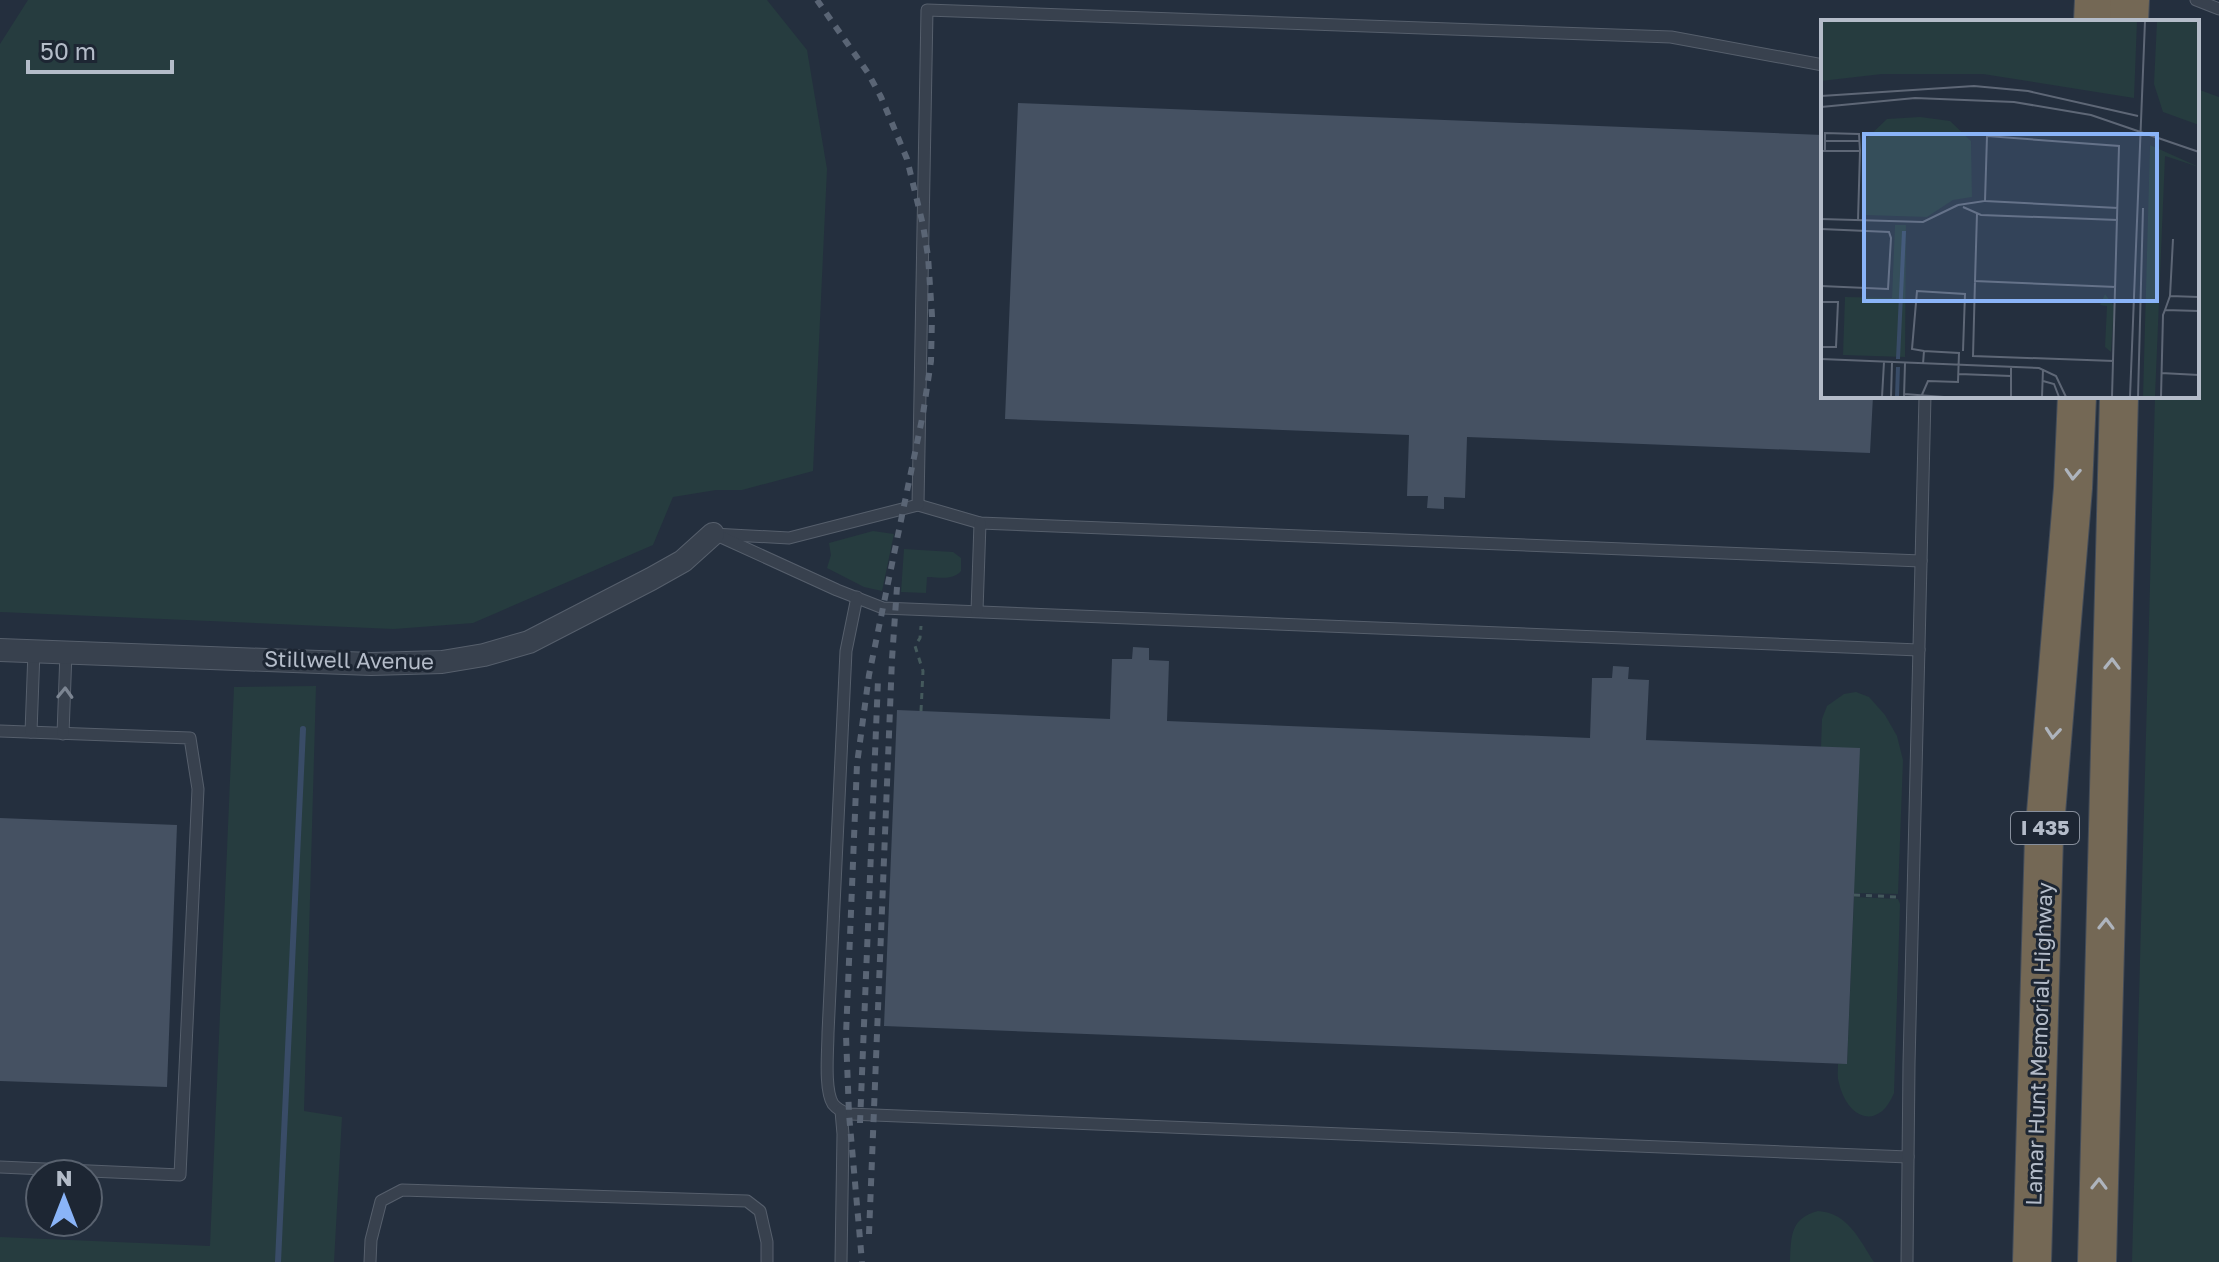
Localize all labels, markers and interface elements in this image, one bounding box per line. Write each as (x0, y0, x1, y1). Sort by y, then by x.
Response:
inset map (1821, 20, 2199, 398)
scale bar (28, 24, 172, 74)
text: 50 m (40, 36, 96, 65)
one-way arrow (2065, 468, 2082, 481)
street label: Stillwell Avenue (264, 645, 434, 674)
one-way arrow (2103, 657, 2121, 670)
one-way arrow (56, 686, 73, 699)
one-way arrow (2045, 727, 2062, 740)
road number: I 435 (2011, 812, 2079, 844)
street label: Lamar Hunt Memorial Highway (2019, 882, 2058, 1206)
one-way arrow (2097, 917, 2114, 930)
north arrow (24, 1158, 104, 1238)
text: N (56, 1164, 72, 1191)
one-way arrow (2091, 1177, 2108, 1190)

